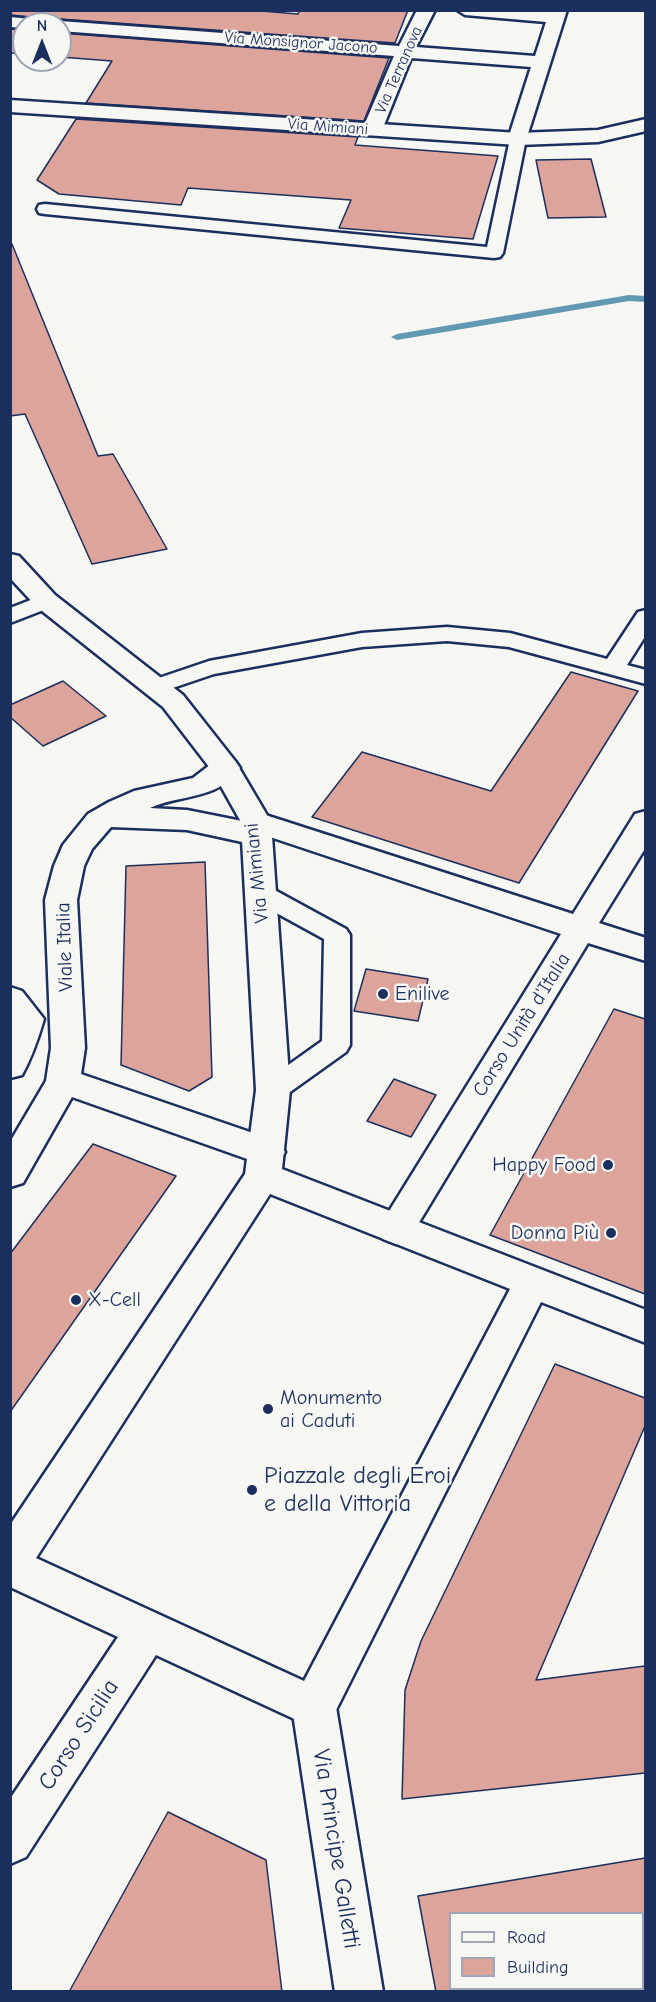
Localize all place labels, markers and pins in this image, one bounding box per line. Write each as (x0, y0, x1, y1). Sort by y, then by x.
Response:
place label: Enilive (395, 982, 450, 1006)
marker: Enilive (376, 987, 390, 1001)
place label: Happy Food (492, 1153, 596, 1177)
marker: Happy Food (601, 1158, 615, 1172)
place label: Donna Più (511, 1221, 599, 1245)
marker: Donna Più (604, 1226, 618, 1240)
place label: X-Cell (88, 1288, 141, 1312)
marker: X-Cell (69, 1293, 83, 1307)
place label: Monumento ai Caduti (280, 1386, 382, 1433)
marker: Monumento ai Caduti (261, 1402, 275, 1416)
place label: Piazzale degli Eroi e della Vittoria (264, 1462, 451, 1518)
marker: Piazzale degli Eroi e della Vittoria (245, 1483, 259, 1497)

